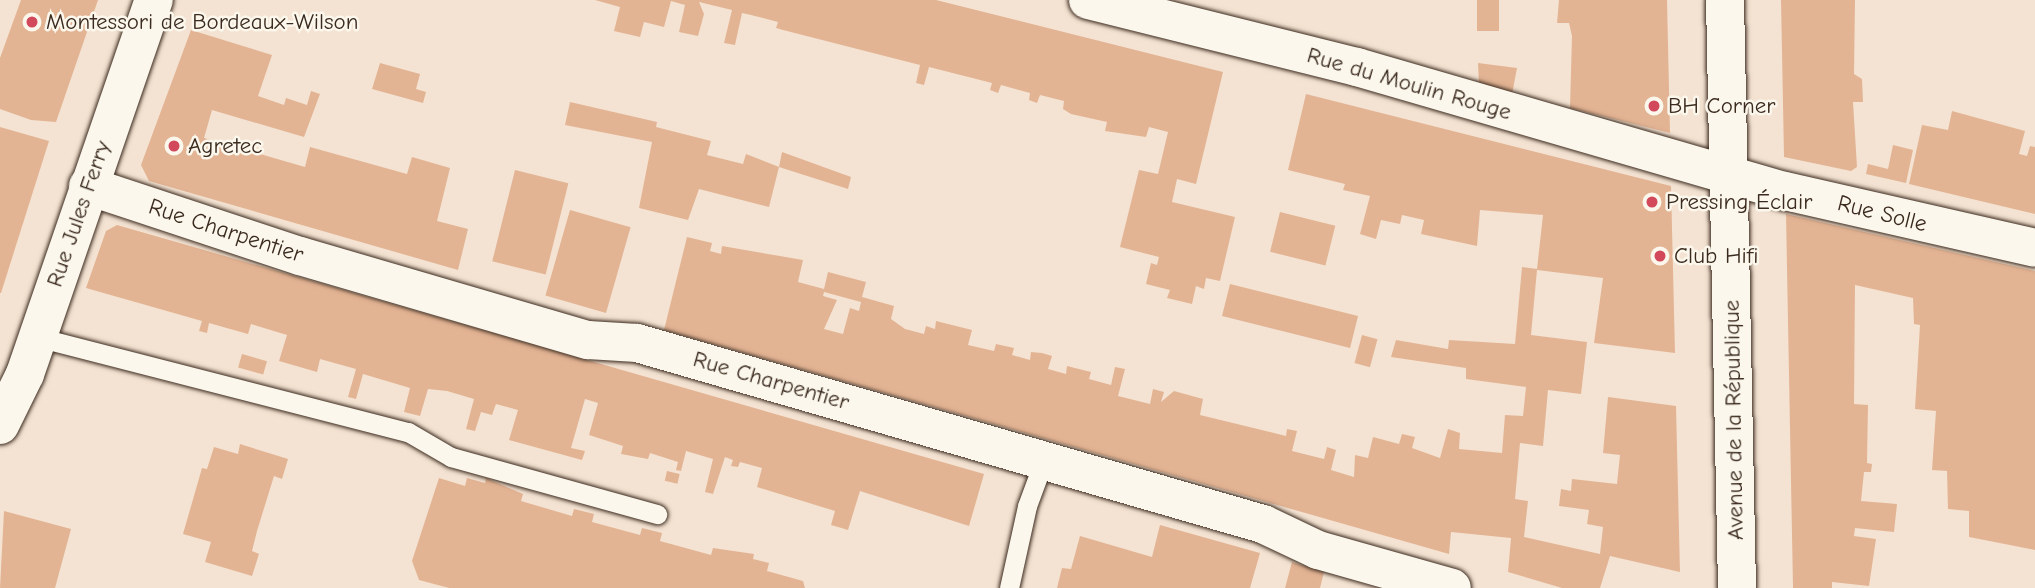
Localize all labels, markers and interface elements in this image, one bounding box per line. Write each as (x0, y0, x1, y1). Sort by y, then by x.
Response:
place label: Montessori de Bordeaux-Wilson (46, 8, 358, 36)
marker: Montessori de Bordeaux-Wilson (24, 14, 40, 30)
street label: Rue du Moulin Rouge (1304, 42, 1514, 126)
place label: BH Corner (1668, 92, 1775, 120)
marker: BH Corner (1646, 98, 1662, 114)
place label: Agretec (188, 132, 262, 160)
street label: Rue Jules Ferry (41, 137, 117, 291)
marker: Agretec (166, 138, 182, 154)
place label: Pressing Éclair (1666, 188, 1812, 216)
street label: Rue Solle (1834, 190, 1930, 238)
street label: Rue Charpentier (145, 193, 307, 269)
marker: Pressing Éclair (1644, 194, 1660, 210)
place label: Club Hifi (1674, 242, 1758, 270)
marker: Club Hifi (1652, 248, 1668, 264)
street label: Avenue de la République (1718, 300, 1750, 540)
street label: Rue Charpentier (690, 346, 852, 416)

